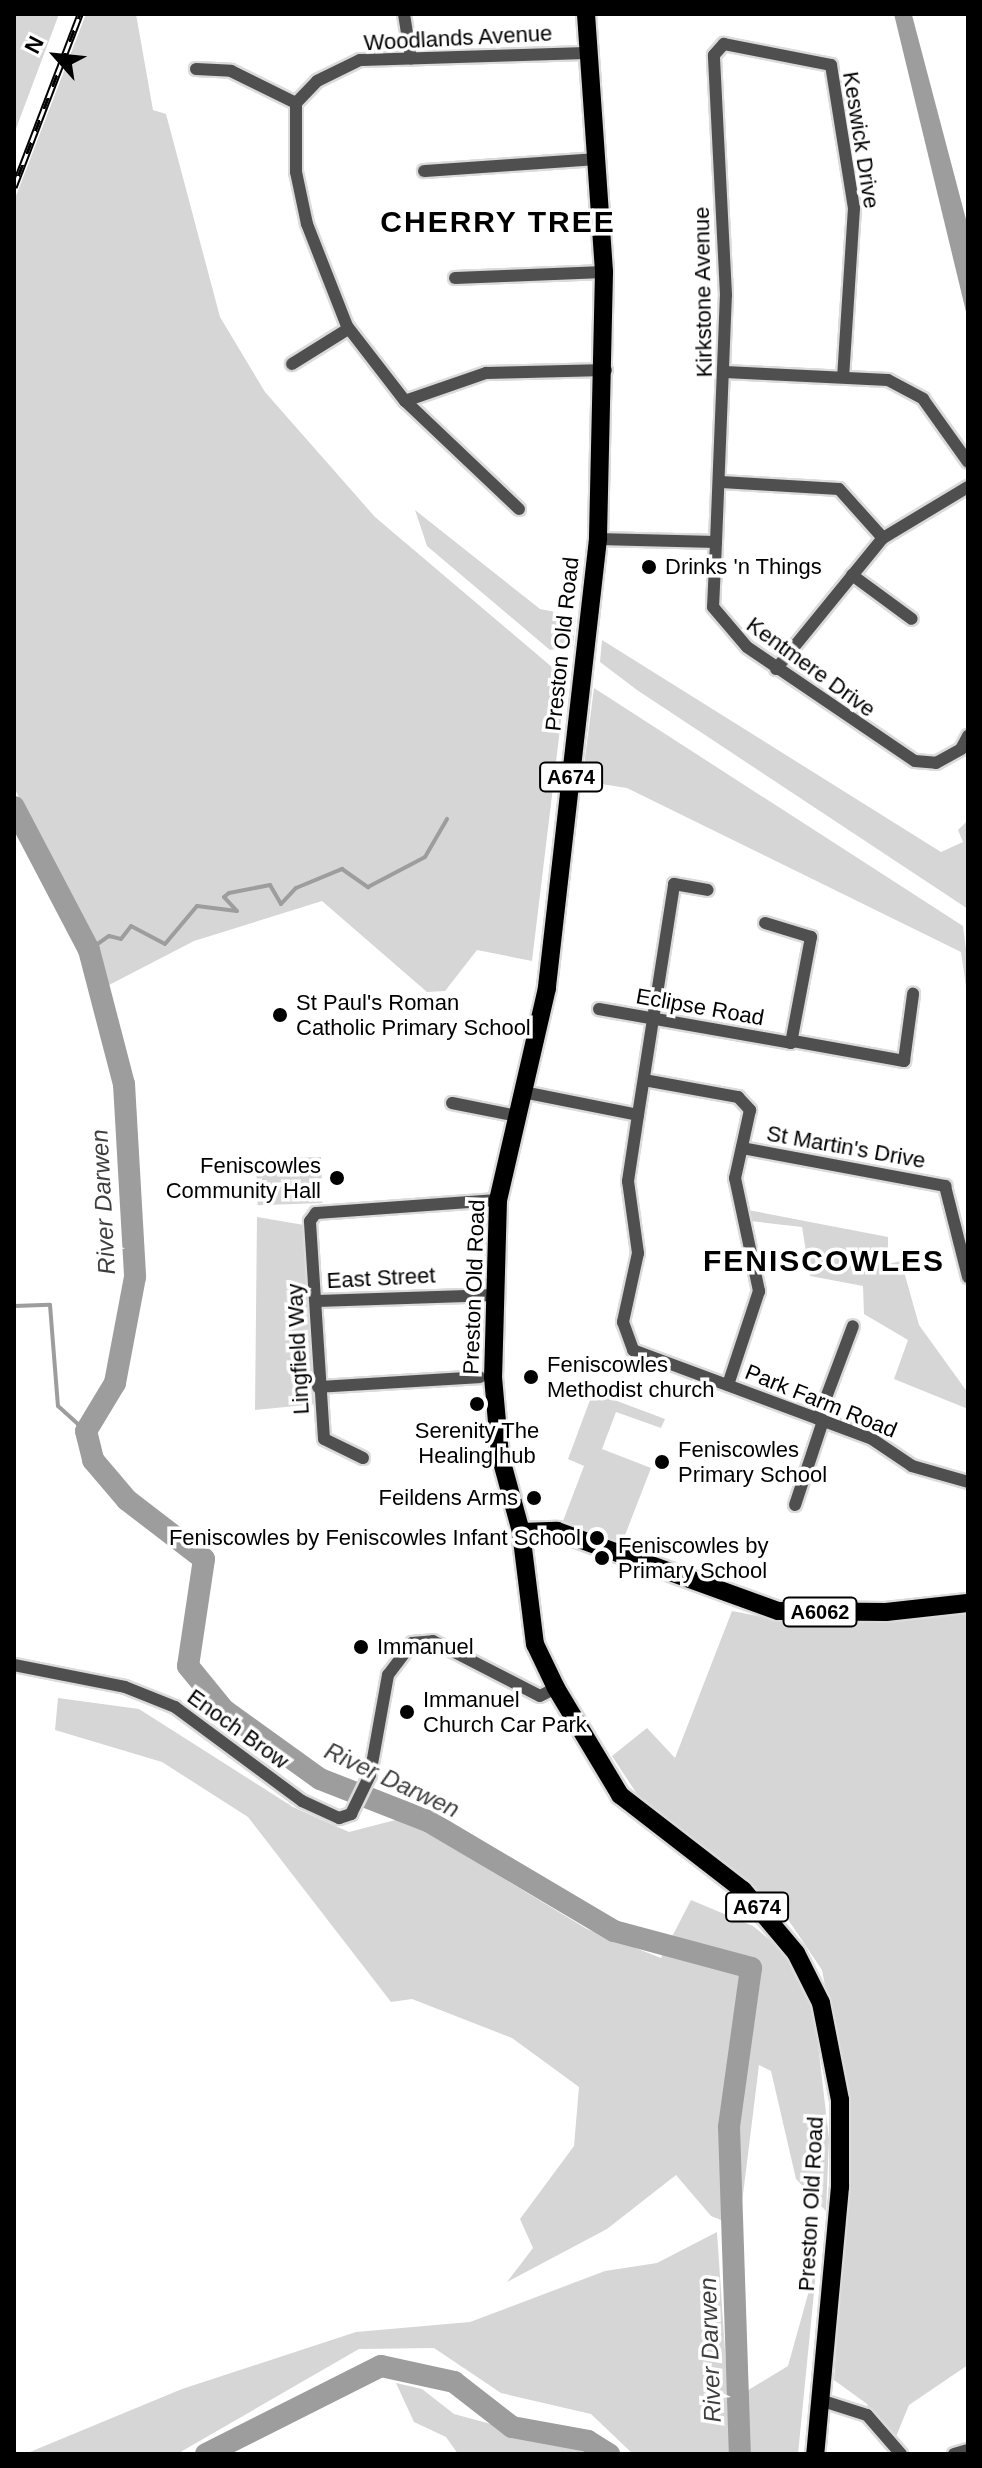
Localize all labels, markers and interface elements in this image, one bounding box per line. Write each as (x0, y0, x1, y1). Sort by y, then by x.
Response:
north arrow (16, 16, 96, 96)
street label: Woodlands Avenue (362, 20, 554, 56)
text: N (19, 32, 49, 58)
street label: Keswick Drive (837, 70, 885, 210)
district label: CHERRY TREE (380, 204, 616, 240)
street label: Kirkstone Avenue (688, 206, 718, 378)
place label: Drinks 'n Things (665, 554, 822, 580)
street label: Preston Old Road (540, 556, 584, 732)
marker: Drinks 'n Things (640, 558, 658, 576)
street label: Kentmere Drive (741, 611, 881, 723)
road number: A674 (539, 761, 603, 793)
street label: Eclipse Road (634, 983, 766, 1031)
place label: St Paul's Roman Catholic Primary School (296, 989, 531, 1040)
marker: St Paul's Roman Catholic Primary School (271, 1006, 289, 1024)
street label: St Martin's Drive (765, 1120, 927, 1174)
water label: River Darwen (85, 1129, 121, 1275)
place label: Feniscowles Community Hall (166, 1152, 321, 1204)
marker: Feniscowles Community Hall (328, 1169, 346, 1187)
street label: Preston Old Road (458, 1199, 490, 1375)
district label: FENISCOWLES (703, 1243, 945, 1279)
street label: East Street (326, 1262, 436, 1294)
street label: Lingfield Way (281, 1283, 315, 1415)
place label: Feniscowles Methodist church (547, 1351, 715, 1402)
street label: Park Farm Road (741, 1359, 901, 1443)
marker: Feniscowles Methodist church (522, 1368, 540, 1386)
marker: Serenity The Healing hub (468, 1395, 486, 1413)
place label: Serenity The Healing hub (415, 1417, 539, 1468)
place label: Feniscowles Primary School (678, 1436, 827, 1488)
marker: Feniscowles Primary School (653, 1453, 671, 1471)
place label: Feildens Arms (377, 1485, 518, 1511)
marker: Feildens Arms (525, 1489, 543, 1507)
place label: Feniscowles by Feniscowles Infant School (169, 1525, 581, 1551)
marker: Feniscowles by Feniscowles Infant School (588, 1529, 606, 1547)
place label: Feniscowles by Primary School (618, 1532, 768, 1584)
marker: Feniscowles by Primary School (593, 1549, 611, 1567)
road number: A6062 (782, 1596, 858, 1628)
place label: Immanuel (377, 1634, 474, 1660)
marker: Immanuel (352, 1638, 370, 1656)
street label: Enoch Brow (182, 1683, 294, 1775)
place label: Immanuel Church Car Park (423, 1686, 587, 1738)
marker: Immanuel Church Car Park (398, 1703, 416, 1721)
water label: River Darwen (320, 1736, 464, 1824)
road number: A674 (725, 1891, 789, 1923)
street label: Preston Old Road (793, 2116, 829, 2292)
water label: River Darwen (693, 2277, 727, 2423)

